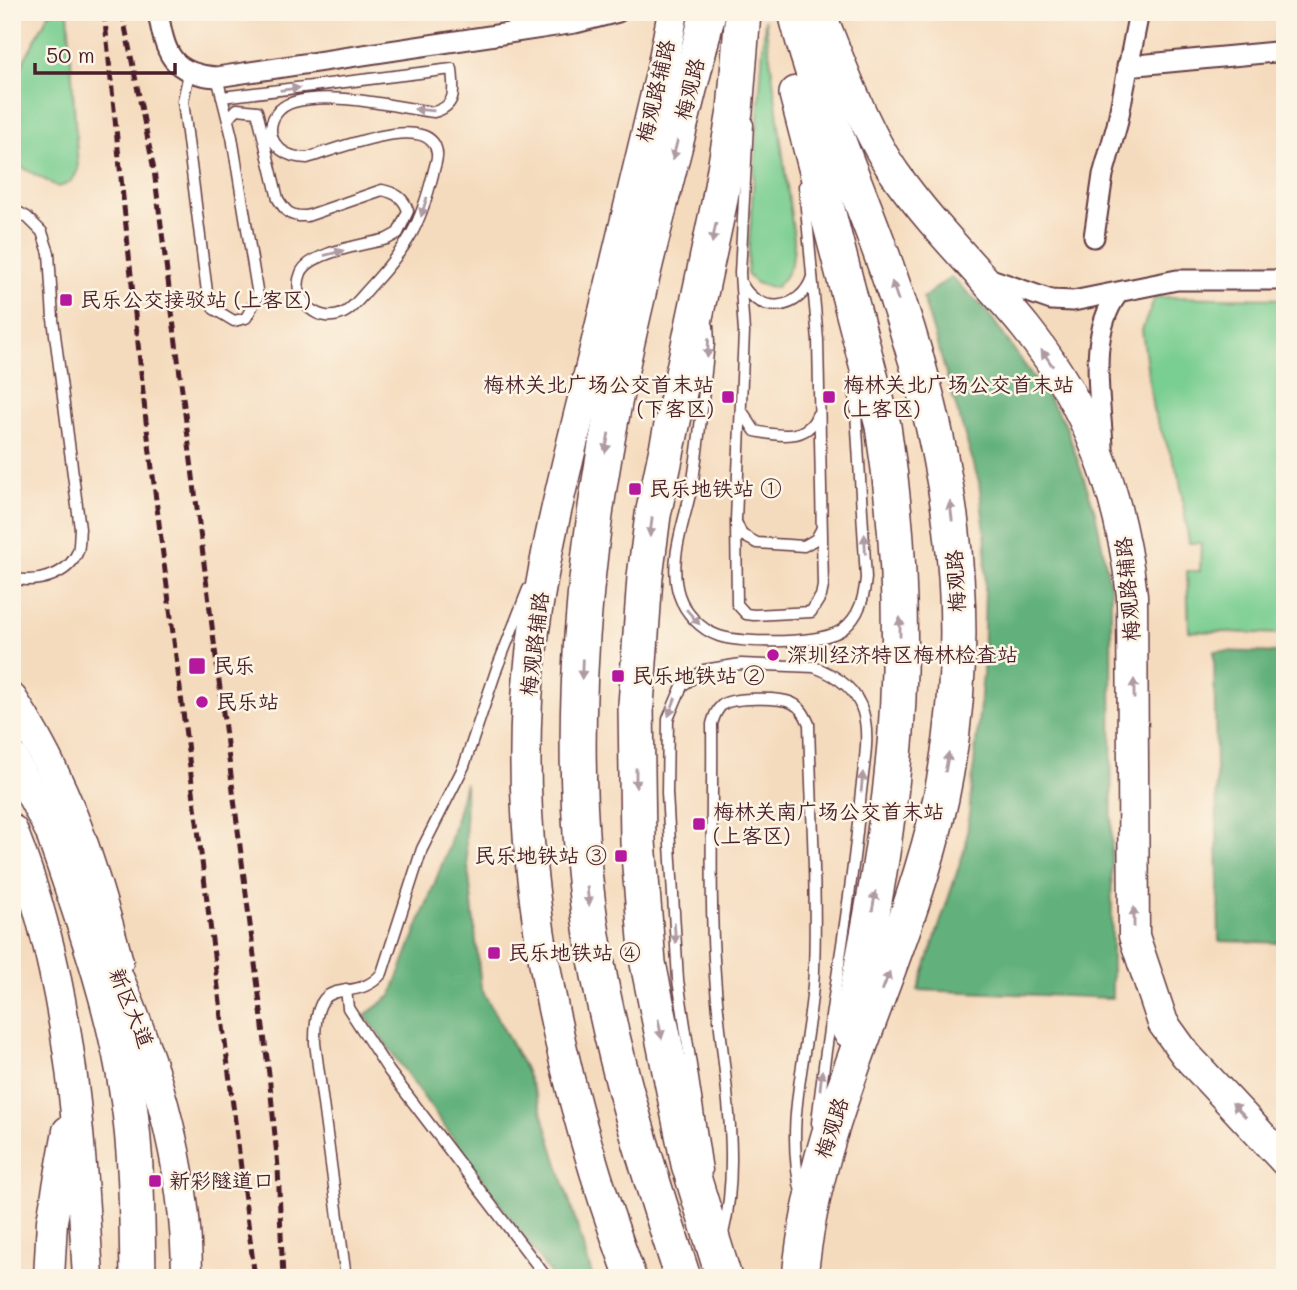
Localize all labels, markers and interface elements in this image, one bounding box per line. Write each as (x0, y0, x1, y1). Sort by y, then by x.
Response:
scale bar (35, 32, 175, 76)
street label: 梅观路辅路 (630, 36, 680, 145)
text: 50 m (46, 41, 95, 68)
street label: 梅观路 (668, 55, 709, 122)
one-way arrow (279, 84, 301, 95)
one-way arrow (413, 104, 435, 115)
one-way arrow (669, 139, 680, 161)
one-way arrow (418, 197, 428, 218)
one-way arrow (708, 222, 719, 244)
one-way arrow (324, 247, 346, 258)
one-way arrow (889, 281, 900, 302)
place label: 民乐公交接驳站 (上客区) (80, 285, 311, 312)
marker: 民乐公交接驳站 (上客区) (58, 292, 74, 308)
one-way arrow (702, 337, 713, 359)
one-way arrow (1040, 348, 1054, 367)
place label: 梅林关北广场公交首末站 (下客区) (483, 370, 714, 421)
place label: 梅林关北广场公交首末站 (上客区) (843, 370, 1074, 421)
marker: 梅林关北广场公交首末站 (下客区) (720, 389, 736, 405)
marker: 梅林关北广场公交首末站 (上客区) (821, 389, 837, 405)
one-way arrow (601, 432, 612, 454)
place label: 民乐地铁站 ① (649, 474, 782, 501)
marker: 民乐地铁站 ① (627, 481, 643, 497)
one-way arrow (945, 500, 956, 522)
one-way arrow (646, 516, 657, 538)
one-way arrow (859, 533, 870, 555)
street label: 梅观路辅路 (1108, 536, 1145, 643)
street label: 梅观路 (939, 549, 970, 613)
street label: 梅观路辅路 (514, 590, 553, 698)
one-way arrow (685, 608, 700, 625)
one-way arrow (894, 615, 906, 637)
place label: 深圳经济特区梅林检查站 (787, 640, 1018, 667)
marker: 深圳经济特区梅林检查站 (765, 647, 781, 663)
place label: 民乐 (213, 651, 255, 678)
marker: 民乐 (187, 656, 207, 676)
one-way arrow (576, 658, 587, 680)
place label: 民乐地铁站 ② (632, 661, 765, 688)
marker: 民乐地铁站 ② (610, 668, 626, 684)
one-way arrow (1128, 678, 1140, 700)
place label: 民乐站 (216, 687, 279, 714)
marker: 民乐站 (194, 694, 210, 710)
one-way arrow (667, 697, 678, 718)
one-way arrow (942, 751, 953, 773)
one-way arrow (630, 768, 642, 790)
one-way arrow (856, 771, 867, 793)
place label: 梅林关南广场公交首末站 (上客区) (713, 797, 944, 848)
marker: 梅林关南广场公交首末站 (上客区) (691, 816, 707, 832)
place label: 民乐地铁站 ③ (474, 841, 607, 868)
marker: 民乐地铁站 ③ (613, 848, 629, 864)
one-way arrow (582, 885, 593, 907)
one-way arrow (869, 890, 880, 912)
one-way arrow (1128, 905, 1140, 927)
one-way arrow (670, 923, 681, 945)
place label: 民乐地铁站 ④ (508, 938, 641, 965)
marker: 民乐地铁站 ④ (486, 945, 502, 961)
street label: 新区大道 (104, 963, 161, 1051)
one-way arrow (881, 970, 892, 991)
one-way arrow (655, 1018, 666, 1040)
one-way arrow (816, 1069, 827, 1091)
street label: 梅观路 (808, 1093, 853, 1162)
one-way arrow (1232, 1102, 1248, 1119)
place label: 新彩隧道口 (169, 1166, 274, 1193)
marker: 新彩隧道口 (147, 1173, 163, 1189)

